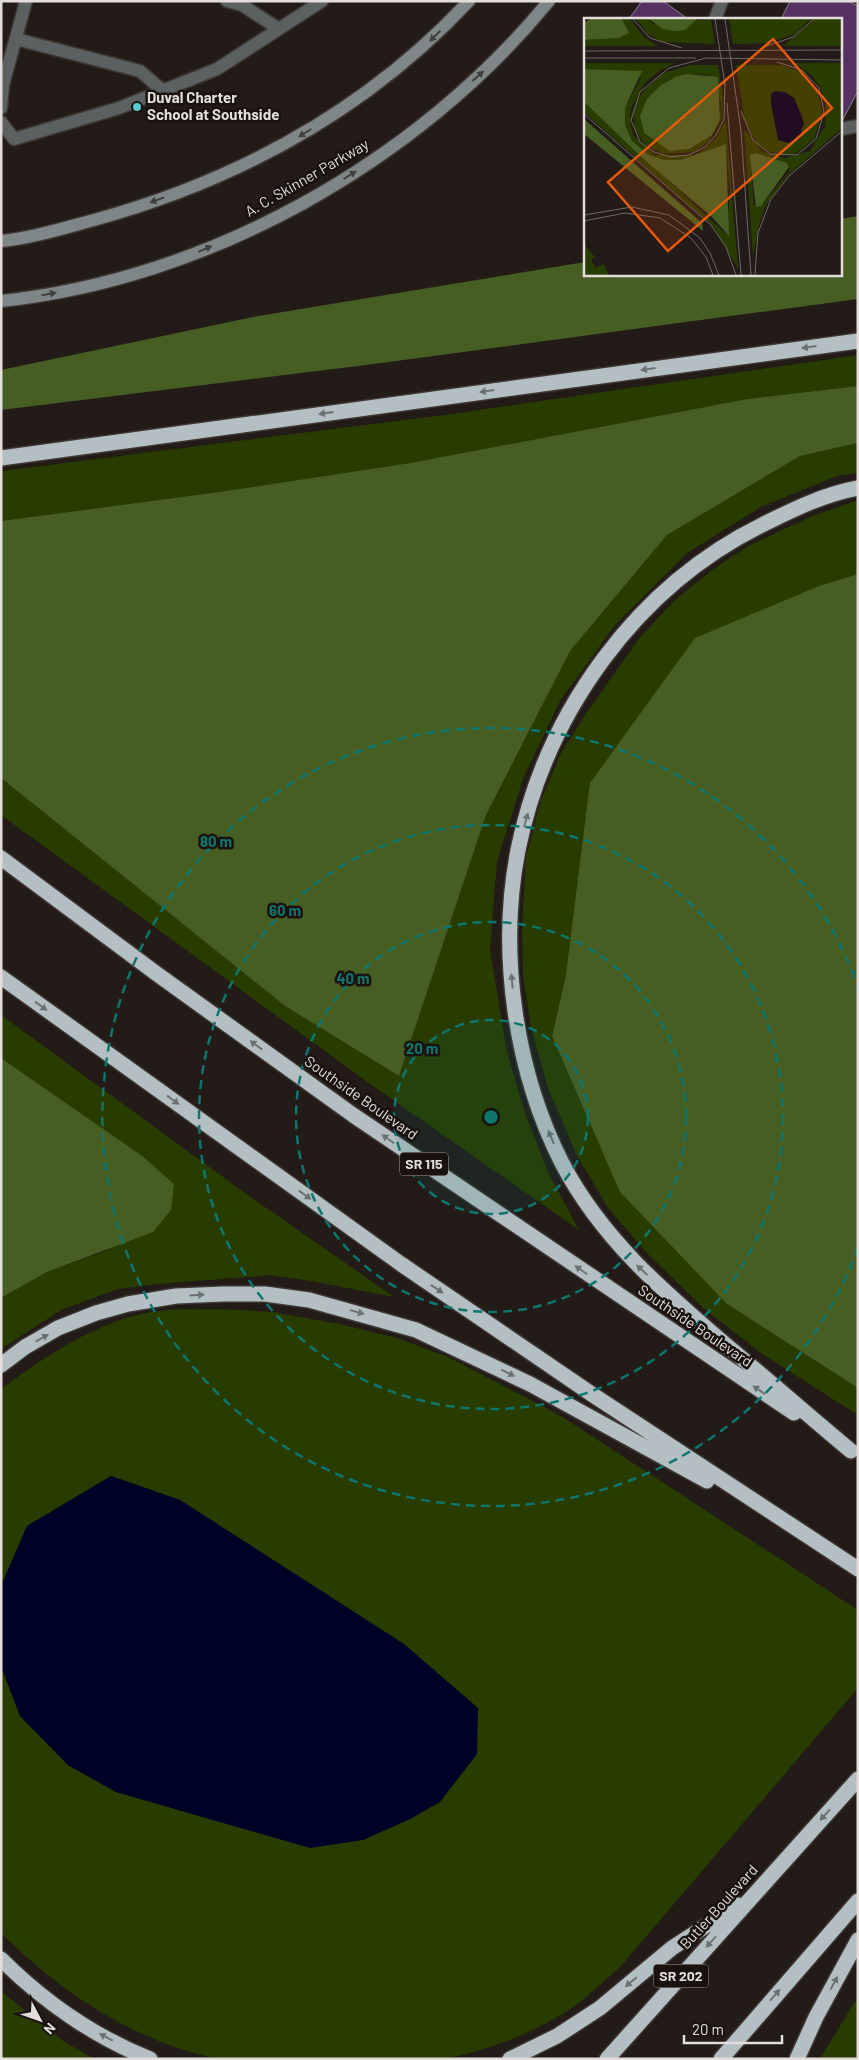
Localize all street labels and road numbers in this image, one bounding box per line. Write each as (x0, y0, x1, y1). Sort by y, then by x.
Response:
street label: A. C. Skinner Parkway (242, 134, 372, 220)
street label: Southside Boulevard (302, 1051, 422, 1143)
road number: SR 115 (400, 1152, 448, 1176)
street label: Southside Boulevard (635, 1280, 756, 1370)
street label: Butler Boulevard (676, 1860, 761, 1952)
road number: SR 202 (654, 1964, 708, 1988)

